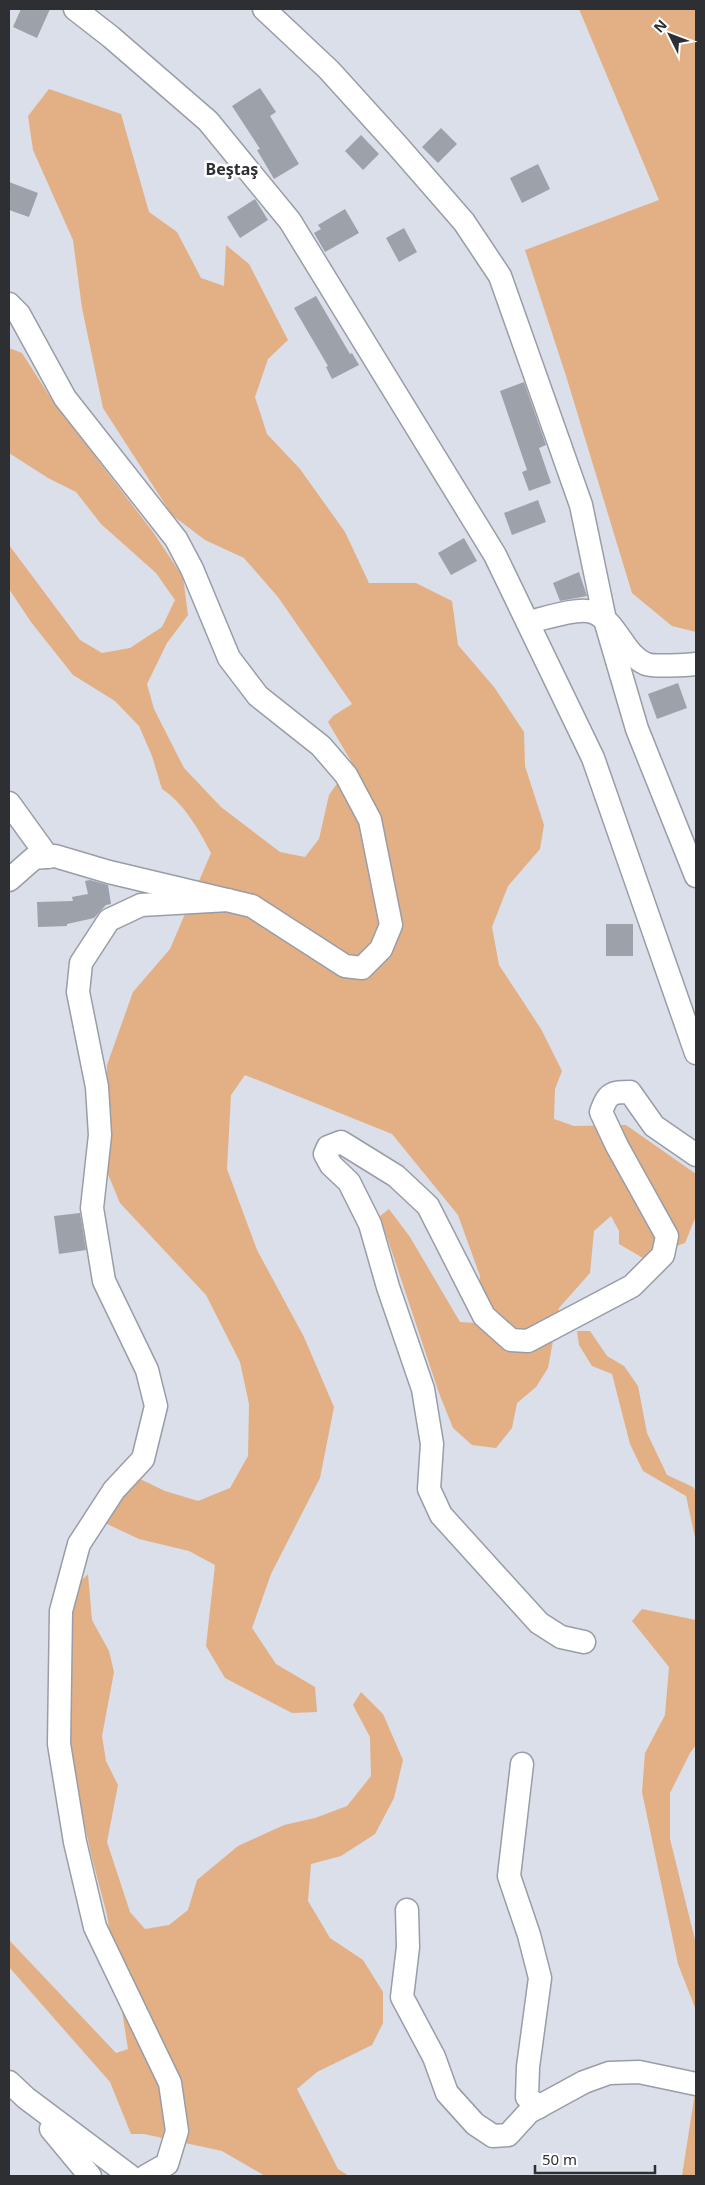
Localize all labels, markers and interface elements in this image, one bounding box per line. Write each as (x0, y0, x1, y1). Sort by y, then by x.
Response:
north arrow (645, 10, 695, 60)
text: N (649, 15, 671, 37)
district label: Beştaş (206, 158, 258, 180)
scale bar (535, 2142, 655, 2174)
text: 50 m (542, 2149, 577, 2169)

